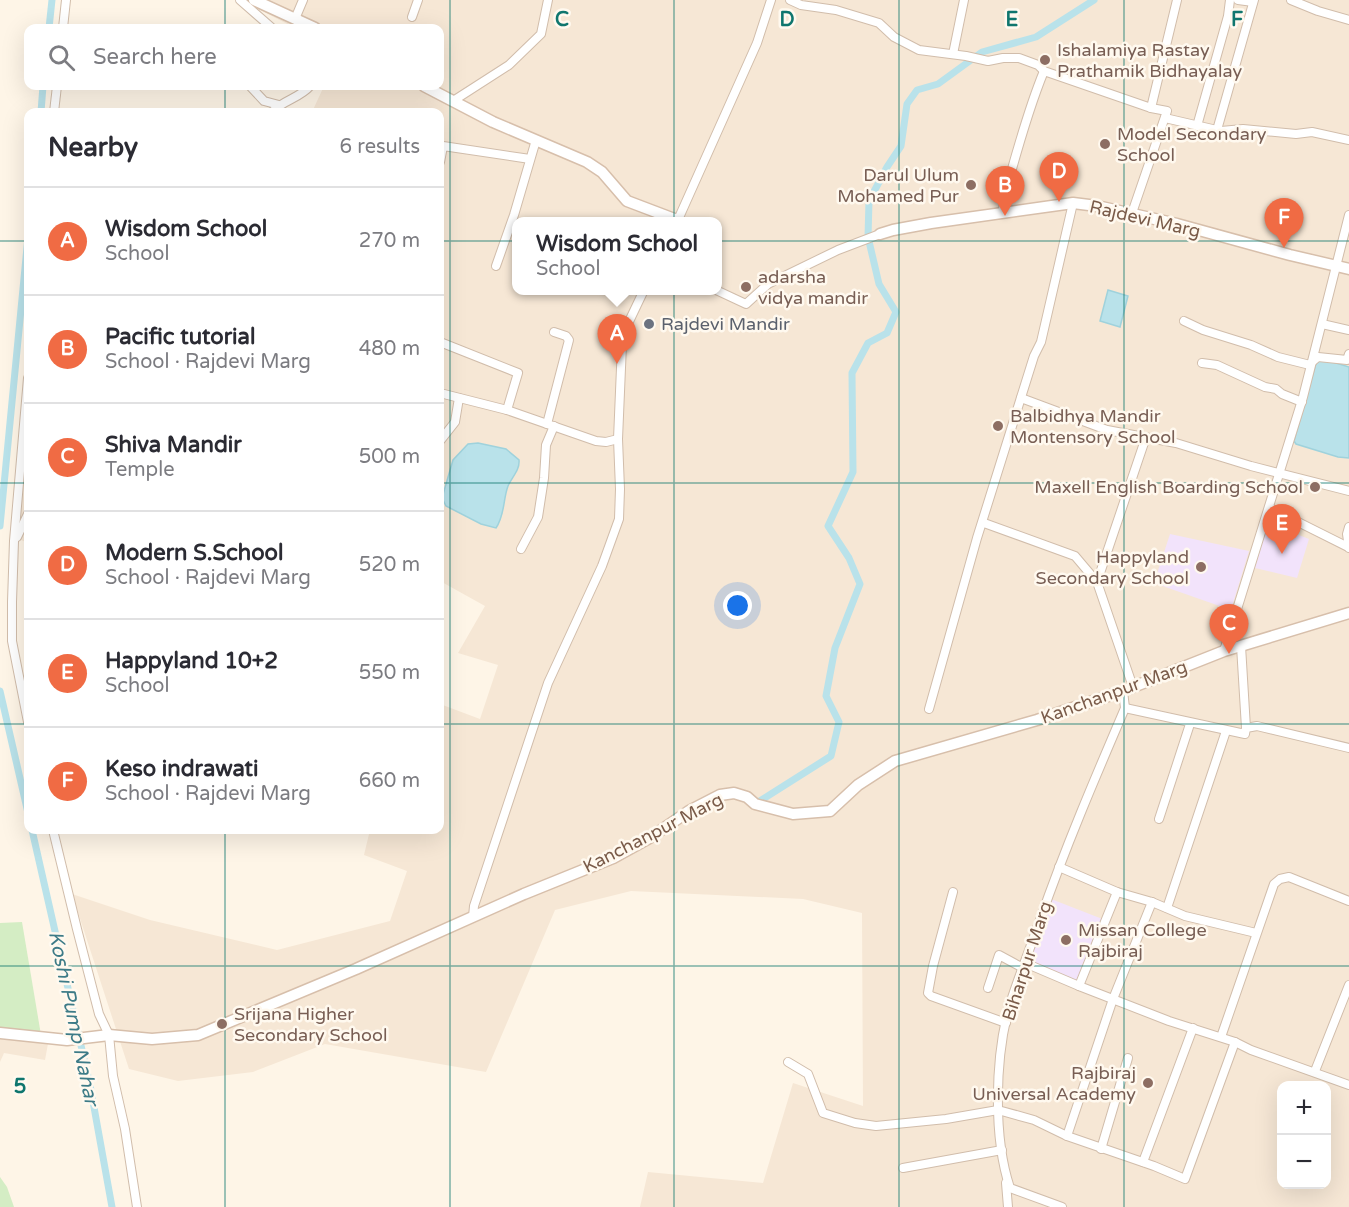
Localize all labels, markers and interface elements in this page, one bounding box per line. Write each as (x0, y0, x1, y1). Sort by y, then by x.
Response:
text: C (555, 8, 569, 32)
text: D (779, 8, 795, 32)
text: E (1006, 8, 1019, 32)
text: F (1231, 8, 1243, 32)
search box (24, 24, 444, 90)
place label: Ishalamiya Rastay Prathamik Bidhayalay (1057, 39, 1242, 82)
icon: search (45, 41, 78, 74)
text: Search here (93, 44, 217, 70)
marker: Ishalamiya Rastay Prathamik Bidhayalay (1038, 53, 1052, 67)
place label: Model Secondary School (1117, 123, 1267, 166)
text: Nearby (48, 132, 138, 163)
text: 6 results (340, 135, 420, 159)
marker: Model Secondary School (1098, 137, 1112, 151)
pin: D (1040, 152, 1078, 202)
place label: Darul Ulum Mohamed Pur (837, 164, 959, 207)
pin: B (986, 166, 1024, 216)
marker: Darul Ulum Mohamed Pur (964, 178, 978, 192)
street label: Rajdevi Marg (1087, 196, 1203, 242)
pin: F (1264, 198, 1304, 248)
text: Wisdom School (105, 216, 267, 242)
popup (512, 217, 722, 295)
text: A (60, 229, 75, 253)
text: 270 m (359, 229, 420, 253)
text: Wisdom School (536, 231, 698, 257)
text: School (105, 242, 169, 266)
text: School (536, 257, 600, 281)
place label: adarsha vidya mandir (758, 266, 868, 309)
marker: adarsha vidya mandir (739, 280, 753, 294)
place label: Rajdevi Mandir (661, 313, 790, 335)
pin: A (598, 314, 636, 364)
marker: Rajdevi Mandir (642, 317, 656, 331)
text: Pacific tutorial (105, 324, 255, 350)
text: B (61, 337, 74, 361)
text: 480 m (359, 337, 420, 361)
text: School · Rajdevi Marg (105, 350, 311, 374)
place label: Balbidhya Mandir Montensory School (1010, 405, 1176, 448)
marker: Balbidhya Mandir Montensory School (991, 419, 1005, 433)
text: Shiva Mandir (105, 432, 242, 458)
text: C (61, 445, 74, 469)
text: 500 m (359, 445, 420, 469)
text: Temple (105, 458, 175, 482)
place label: Maxell English Boarding School (1034, 476, 1303, 498)
marker: Maxell English Boarding School (1308, 480, 1322, 494)
pin: E (1262, 504, 1302, 554)
text: Modern S.School (105, 540, 283, 566)
place label: Happyland Secondary School (1036, 546, 1189, 589)
text: D (60, 553, 75, 577)
text: 520 m (359, 553, 420, 577)
marker: Happyland Secondary School (1194, 560, 1208, 574)
text: School · Rajdevi Marg (105, 566, 311, 590)
your location (723, 591, 752, 620)
pin: C (1210, 604, 1248, 654)
text: Happyland 10+2 (105, 648, 278, 674)
street label: Kanchanpur Marg (1038, 655, 1190, 729)
text: E (61, 661, 74, 685)
text: 550 m (359, 661, 420, 685)
text: School (105, 674, 169, 698)
text: Keso indrawati (105, 756, 258, 782)
text: F (61, 769, 74, 793)
text: 660 m (359, 769, 420, 793)
text: School · Rajdevi Marg (105, 782, 311, 806)
street label: Kanchanpur Marg (579, 788, 727, 878)
street label: Biharpur Marg (997, 899, 1057, 1023)
place label: Missan College Rajbiraj (1078, 919, 1207, 962)
water label: Koshi Pump Nahar (43, 929, 104, 1110)
marker: Missan College Rajbiraj (1059, 933, 1073, 947)
place label: Srijana Higher Secondary School (234, 1003, 387, 1046)
marker: Srijana Higher Secondary School (215, 1017, 229, 1031)
place label: Rajbiraj Universal Academy (972, 1062, 1136, 1105)
text: 5 (14, 1075, 26, 1099)
marker: Rajbiraj Universal Academy (1141, 1076, 1155, 1090)
map controls (1277, 1081, 1331, 1189)
button: + (1277, 1081, 1331, 1135)
button: − (1277, 1135, 1331, 1189)

